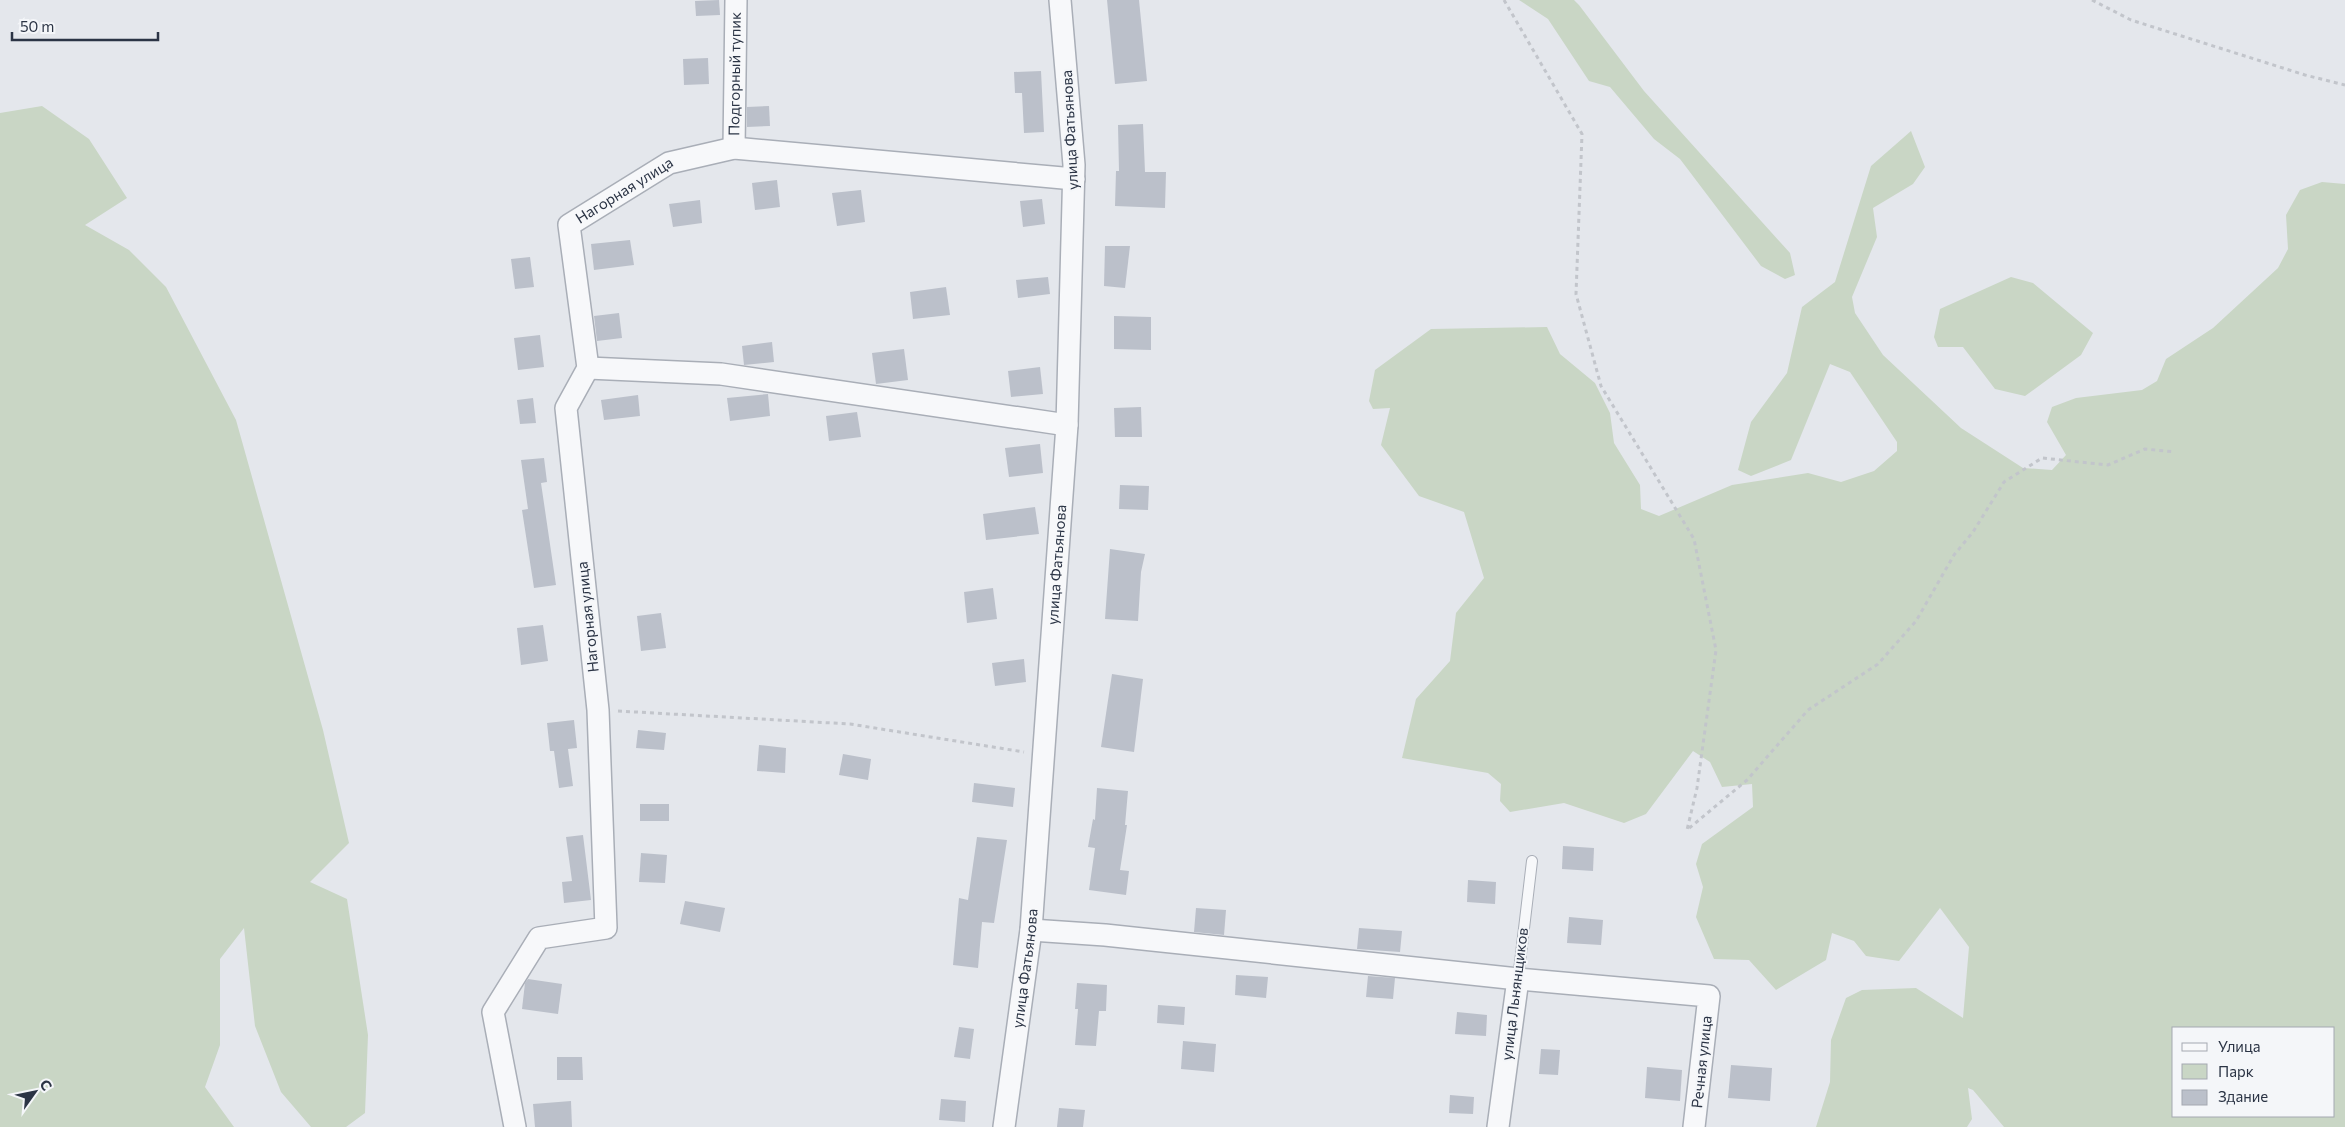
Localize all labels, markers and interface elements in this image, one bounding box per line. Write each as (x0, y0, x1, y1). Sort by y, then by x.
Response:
scale bar (12, 10, 159, 42)
street label: Подгорный тупик (724, 12, 744, 136)
text: 50 m (20, 17, 54, 35)
street label: улица Фатьянова (1057, 69, 1081, 191)
street label: Нагорная улица (572, 153, 676, 227)
street label: улица Фатьянова (1043, 504, 1069, 625)
street label: Нагорная улица (572, 561, 602, 673)
street label: улица Фатьянова (1008, 908, 1041, 1029)
street label: улица Льнянщиков (1497, 926, 1531, 1061)
street label: Речная улица (1687, 1015, 1715, 1109)
legend (2172, 1027, 2335, 1117)
text: Улица (2218, 1037, 2260, 1055)
text: Парк (2218, 1062, 2254, 1080)
north arrow (10, 1067, 60, 1117)
text: С (37, 1076, 56, 1093)
text: Здание (2218, 1087, 2268, 1105)

